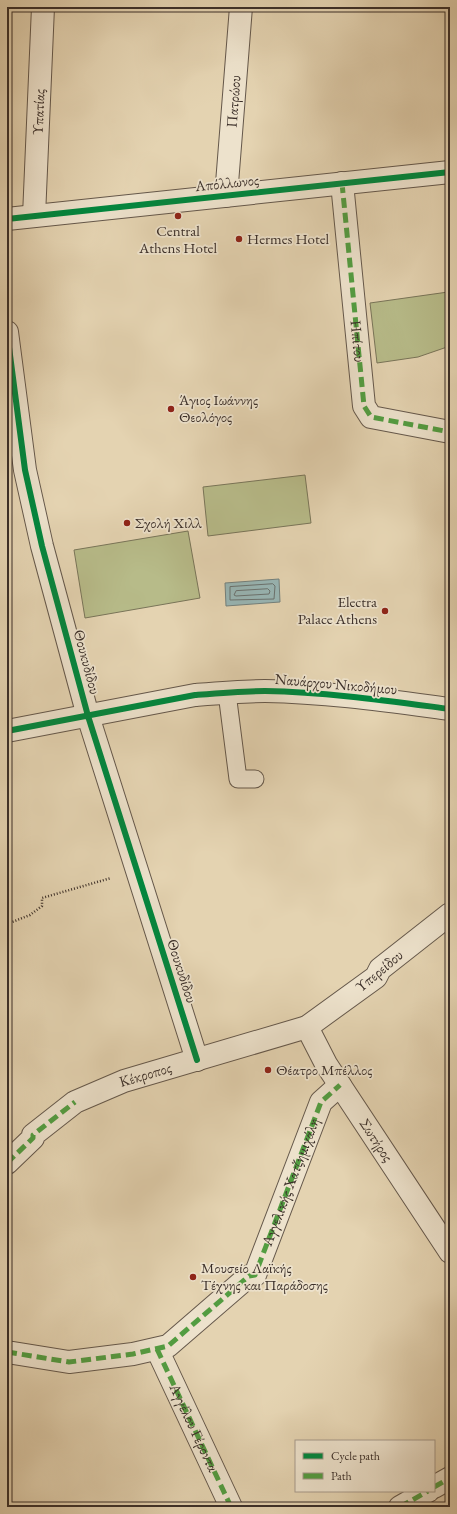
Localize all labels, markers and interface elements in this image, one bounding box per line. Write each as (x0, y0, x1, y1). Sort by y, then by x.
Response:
street label: Πατρώου (221, 74, 245, 128)
street label: Υπατίας (27, 88, 48, 136)
street label: Απόλλωνος (193, 170, 260, 195)
marker: Central Athens Hotel (173, 211, 183, 221)
place label: Central Athens Hotel (138, 221, 217, 257)
place label: Hermes Hotel (247, 229, 330, 248)
marker: Hermes Hotel (234, 234, 244, 244)
street label: Ηπίτου (347, 319, 370, 363)
place label: Άγιος Ιωάννης Θεολόγος (178, 390, 258, 426)
marker: Άγιος Ιωάννης Θεολόγος (166, 404, 176, 414)
place label: Σχολή Χιλλ (135, 513, 202, 532)
marker: Σχολή Χιλλ (122, 518, 132, 528)
place label: Electra Palace Athens (298, 592, 377, 628)
marker: Electra Palace Athens (380, 606, 390, 616)
street label: Θουκυδίδου (70, 627, 105, 696)
street label: Ναυάρχου Νικοδήμου (274, 669, 398, 698)
street label: Θουκυδίδου (163, 936, 202, 1005)
street label: Υπερείδου (351, 945, 407, 996)
street label: Κέκροπος (117, 1058, 174, 1091)
place label: Θέατρο Μπέλλος (276, 1060, 373, 1079)
marker: Θέατρο Μπέλλος (263, 1065, 273, 1075)
street label: Αγγελικής Χατζημιχάλη (257, 1115, 323, 1249)
street label: Σωτήρος (356, 1115, 398, 1165)
place label: Μουσείο Λαϊκής Τέχνης και Παράδοσης (201, 1258, 328, 1294)
marker: Μουσείο Λαϊκής Τέχνης και Παράδοσης (188, 1272, 198, 1282)
street label: Αγγέλου Γέροντα (165, 1380, 223, 1475)
legend (295, 1440, 435, 1492)
text: Cycle path (331, 1448, 380, 1464)
text: Path (331, 1468, 352, 1484)

